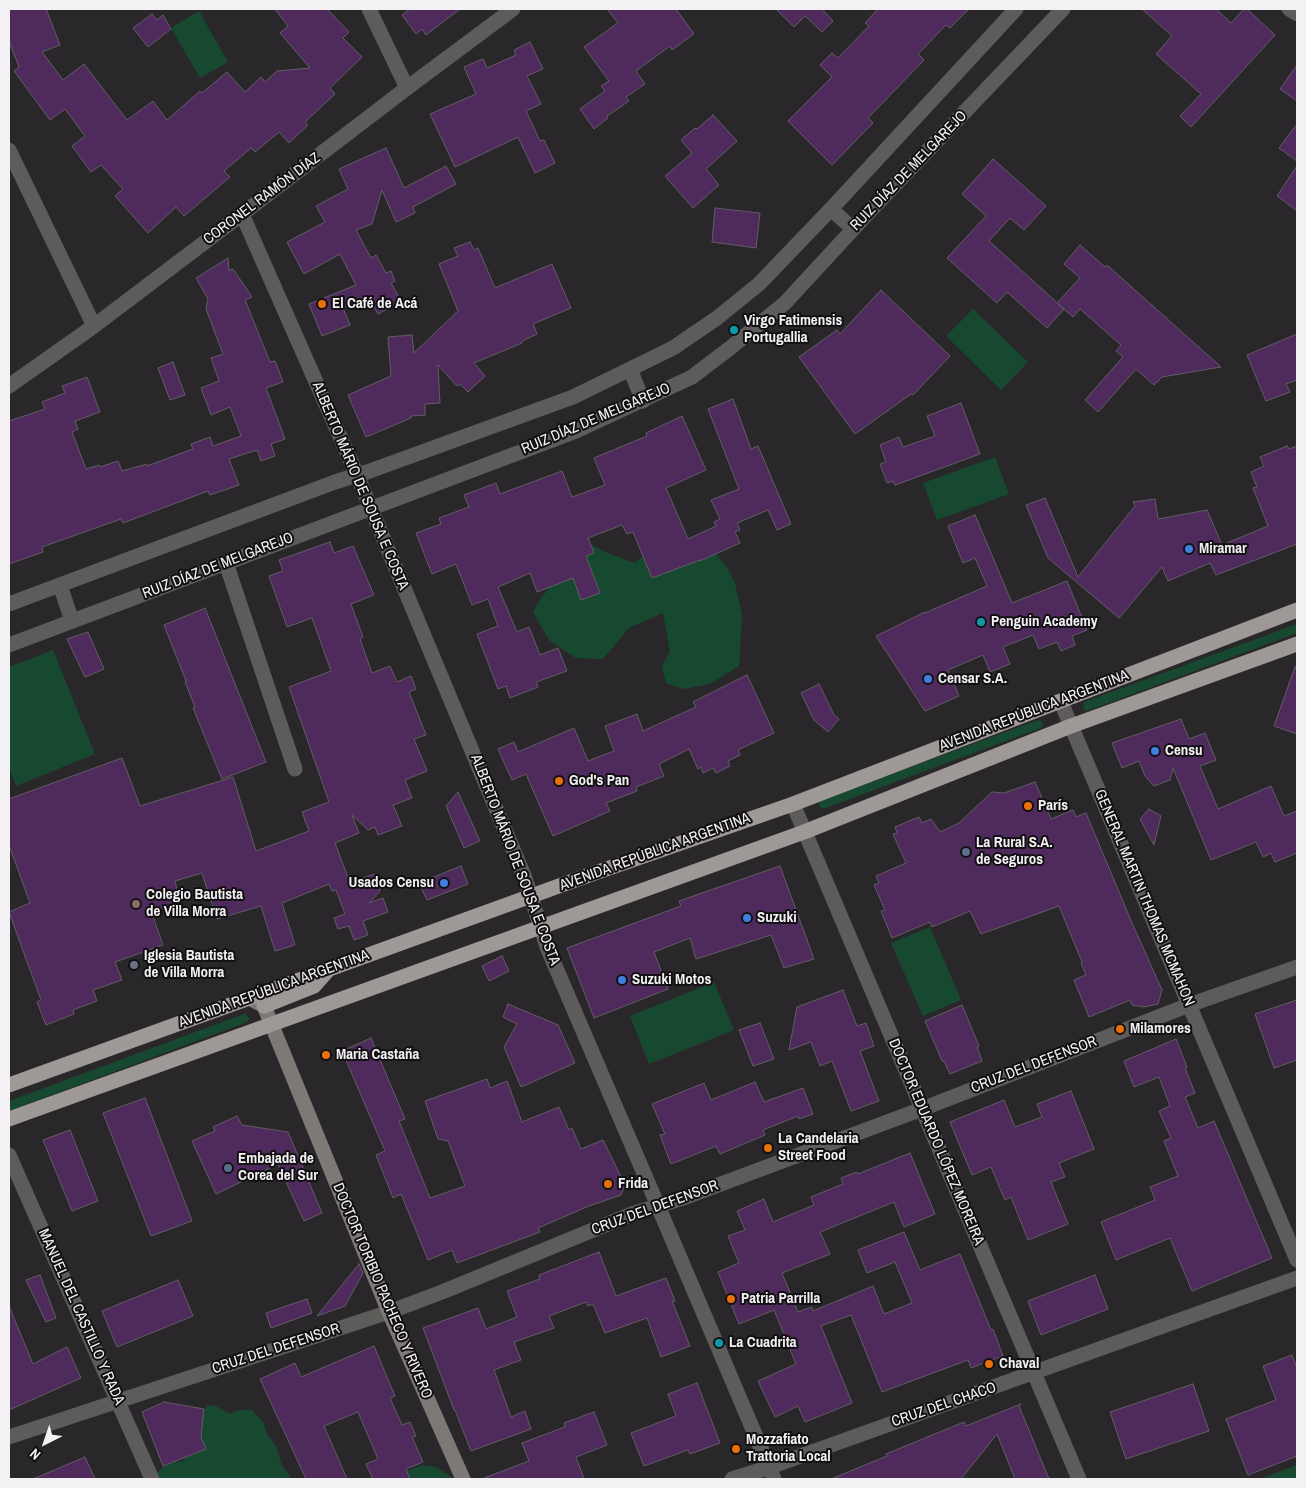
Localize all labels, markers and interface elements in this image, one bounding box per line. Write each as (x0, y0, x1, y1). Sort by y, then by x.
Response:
street label: RUIZ DÍAZ DE MELGAREJO (847, 107, 971, 235)
street label: CORONEL RAMÓN DÍAZ (200, 149, 324, 249)
place label: El Café de Acá (332, 295, 417, 313)
marker: El Café de Acá (316, 298, 328, 310)
place label: Virgo Fatimensis Portugallia (744, 312, 842, 347)
marker: Virgo Fatimensis Portugallia (728, 324, 740, 336)
street label: ALBERTO MÁRIO DE SOUSA E COSTA (308, 379, 412, 593)
street label: RUIZ DÍAZ DE MELGAREJO (519, 379, 673, 459)
street label: RUIZ DÍAZ DE MELGAREJO (140, 529, 296, 603)
place label: Miramar (1199, 540, 1247, 558)
marker: Miramar (1183, 543, 1195, 555)
place label: Penguin Academy (991, 613, 1098, 631)
marker: Penguin Academy (975, 616, 987, 628)
street label: AVENIDA REPÚBLICA ARGENTINA (937, 667, 1131, 755)
place label: Censar S.A. (938, 670, 1007, 688)
marker: Censar S.A. (922, 673, 934, 685)
place label: Censu (1165, 742, 1203, 760)
marker: Censu (1149, 745, 1161, 757)
street label: ALBERTO MÁRIO DE SOUSA E COSTA (466, 752, 564, 968)
place label: God's Pan (569, 772, 629, 790)
marker: God's Pan (553, 775, 565, 787)
street label: GENERAL MARTIN THOMAS MCMAHON (1090, 787, 1198, 1009)
place label: París (1038, 797, 1068, 815)
marker: París (1022, 800, 1034, 812)
street label: AVENIDA REPÚBLICA ARGENTINA (557, 809, 753, 895)
place label: La Rural S.A. de Seguros (976, 834, 1053, 869)
marker: La Rural S.A. de Seguros (960, 846, 972, 858)
place label: Usados Censu (349, 874, 434, 892)
marker: Usados Censu (438, 877, 450, 889)
place label: Colegio Bautista de Villa Morra (146, 886, 243, 921)
marker: Colegio Bautista de Villa Morra (130, 898, 142, 910)
place label: Suzuki (757, 909, 797, 927)
marker: Suzuki (741, 912, 753, 924)
street label: AVENIDA REPÚBLICA ARGENTINA (176, 946, 372, 1032)
place label: Iglesia Bautista de Villa Morra (144, 947, 234, 982)
marker: Iglesia Bautista de Villa Morra (128, 959, 140, 971)
place label: Suzuki Motos (632, 971, 711, 989)
marker: Suzuki Motos (616, 974, 628, 986)
place label: Milamores (1130, 1020, 1191, 1038)
marker: Milamores (1114, 1023, 1126, 1035)
street label: CRUZ DEL DEFENSOR (969, 1033, 1099, 1097)
street label: DOCTOR EDUARDO LÓPEZ MOREIRA (884, 1036, 988, 1248)
place label: Maria Castaña (336, 1046, 419, 1064)
marker: Maria Castaña (320, 1049, 332, 1061)
place label: La Candelaria Street Food (778, 1130, 859, 1165)
marker: La Candelaria Street Food (762, 1142, 774, 1154)
place label: Embajada de Corea del Sur (238, 1150, 318, 1185)
marker: Embajada de Corea del Sur (222, 1162, 234, 1174)
place label: Frida (618, 1175, 648, 1193)
street label: CRUZ DEL DEFENSOR (589, 1177, 721, 1239)
marker: Frida (602, 1178, 614, 1190)
street label: DOCTOR TORIBIO PACHECO Y RIVERO (328, 1181, 436, 1401)
street label: MANUEL DEL CASTILLO Y RADA (34, 1226, 128, 1408)
place label: Patria Parrilla (741, 1290, 820, 1308)
marker: Patria Parrilla (725, 1293, 737, 1305)
street label: CRUZ DEL DEFENSOR (210, 1320, 342, 1378)
place label: La Cuadrita (729, 1334, 797, 1352)
marker: La Cuadrita (713, 1337, 725, 1349)
place label: Chaval (999, 1355, 1039, 1373)
marker: Chaval (983, 1358, 995, 1370)
street label: CRUZ DEL CHACO (889, 1379, 999, 1431)
north arrow (20, 1418, 70, 1468)
place label: Mozzafiato Trattoria Local (746, 1431, 831, 1466)
marker: Mozzafiato Trattoria Local (730, 1443, 742, 1455)
text: N (26, 1445, 44, 1464)

